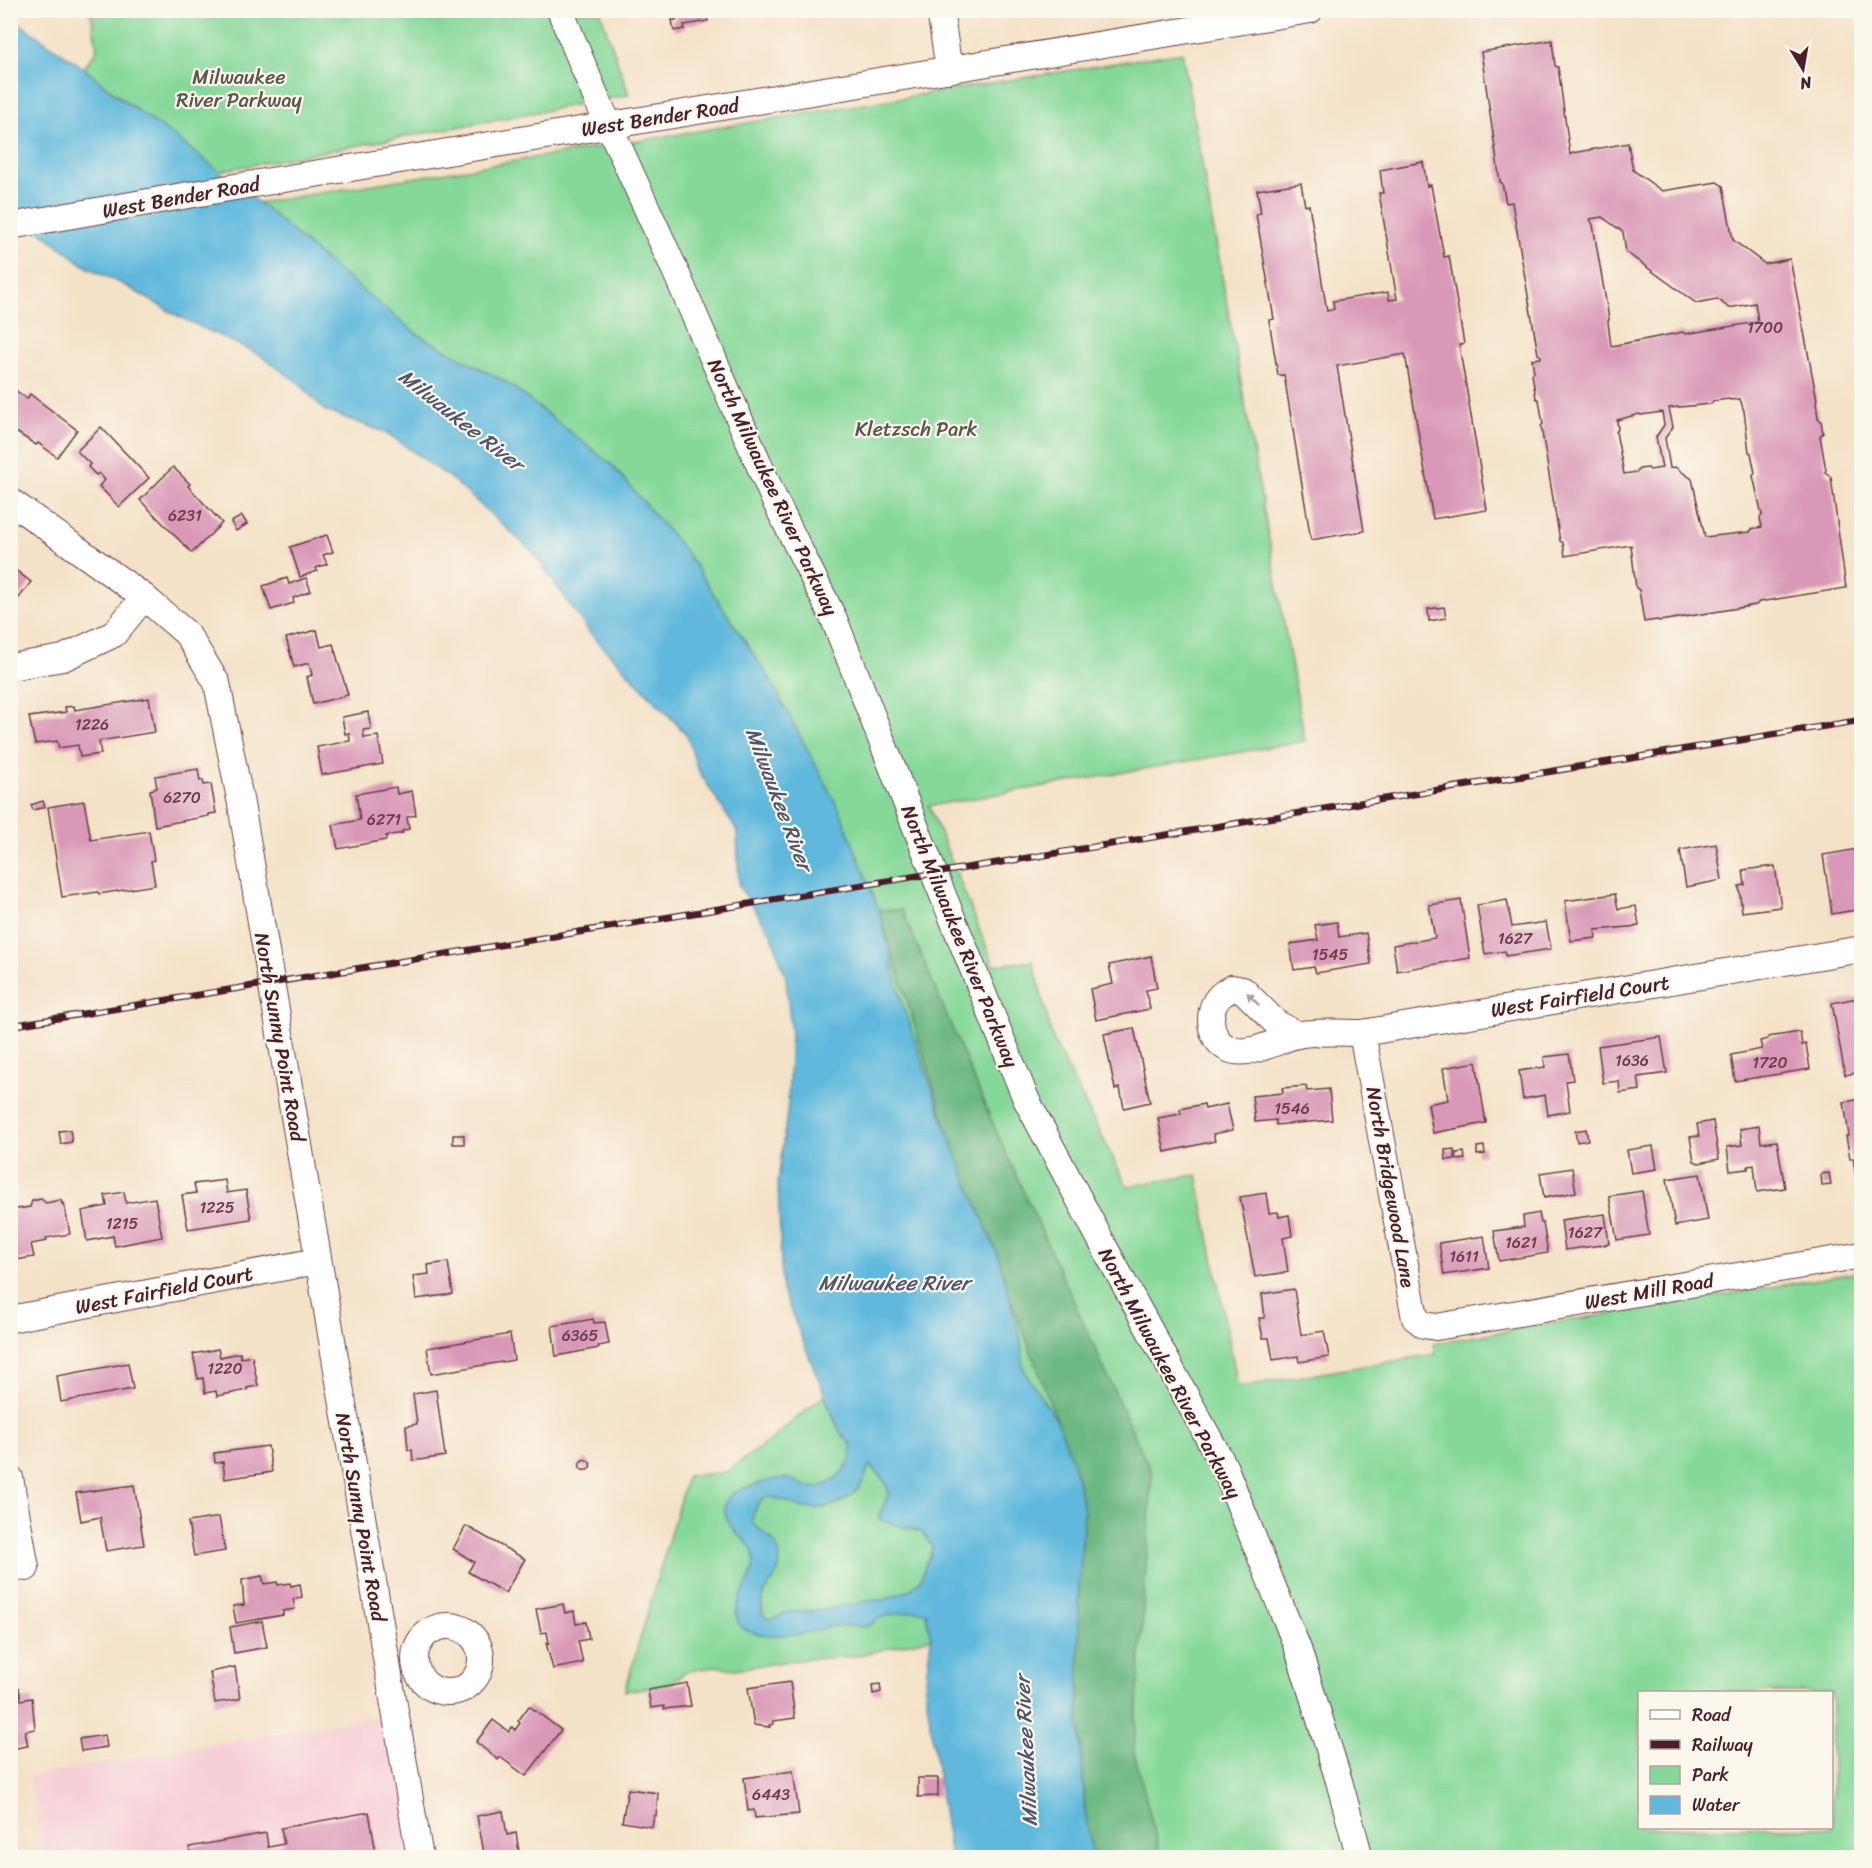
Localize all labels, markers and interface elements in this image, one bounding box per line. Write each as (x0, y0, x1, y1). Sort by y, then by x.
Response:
north arrow (1773, 39, 1833, 99)
park label: Milwaukee River Parkway (176, 60, 302, 118)
text: N (1797, 68, 1815, 99)
street label: West Bender Road (579, 88, 743, 147)
street label: West Bender Road (100, 166, 264, 229)
house number: 1700 (1747, 313, 1783, 342)
street label: North Milwaukee River Parkway (697, 353, 848, 622)
water label: Milwaukee River (390, 359, 536, 484)
park label: Kletzsch Park (855, 412, 977, 447)
house number: 6231 (168, 501, 202, 530)
house number: 1226 (75, 710, 109, 739)
water label: Milwaukee River (734, 722, 825, 880)
house number: 6270 (163, 783, 201, 812)
street label: North Milwaukee River Parkway (891, 800, 1029, 1074)
house number: 6271 (367, 805, 401, 834)
house number: 1627 (1498, 924, 1533, 953)
street label: North Sunny Point Road (244, 930, 315, 1146)
house number: 1545 (1312, 940, 1348, 969)
street label: West Fairfield Court (1488, 965, 1672, 1028)
one-way arrow (1246, 993, 1260, 1007)
house number: 1636 (1615, 1046, 1649, 1075)
house number: 1720 (1752, 1048, 1788, 1077)
street label: North Bridgewood Lane (1356, 1084, 1425, 1291)
house number: 1546 (1274, 1094, 1310, 1123)
house number: 1225 (199, 1193, 235, 1222)
house number: 1215 (106, 1209, 139, 1238)
house number: 1627 (1568, 1218, 1603, 1247)
house number: 1621 (1505, 1228, 1537, 1257)
street label: North Milwaukee River Parkway (1088, 1241, 1251, 1506)
house number: 1611 (1449, 1242, 1479, 1271)
street label: West Fairfield Court (72, 1256, 256, 1325)
street label: West Mill Road (1582, 1263, 1718, 1320)
water label: Milwaukee River (818, 1264, 974, 1302)
house number: 6365 (562, 1321, 599, 1350)
house number: 1220 (207, 1354, 243, 1383)
street label: North Sunny Point Road (325, 1410, 396, 1626)
water label: Milwaukee River (1003, 1670, 1049, 1827)
legend (1638, 1691, 1833, 1829)
text: Road (1692, 1699, 1732, 1731)
text: Railway (1692, 1729, 1754, 1761)
text: Park (1692, 1759, 1729, 1791)
house number: 6443 (752, 1780, 790, 1809)
text: Water (1692, 1789, 1741, 1821)

